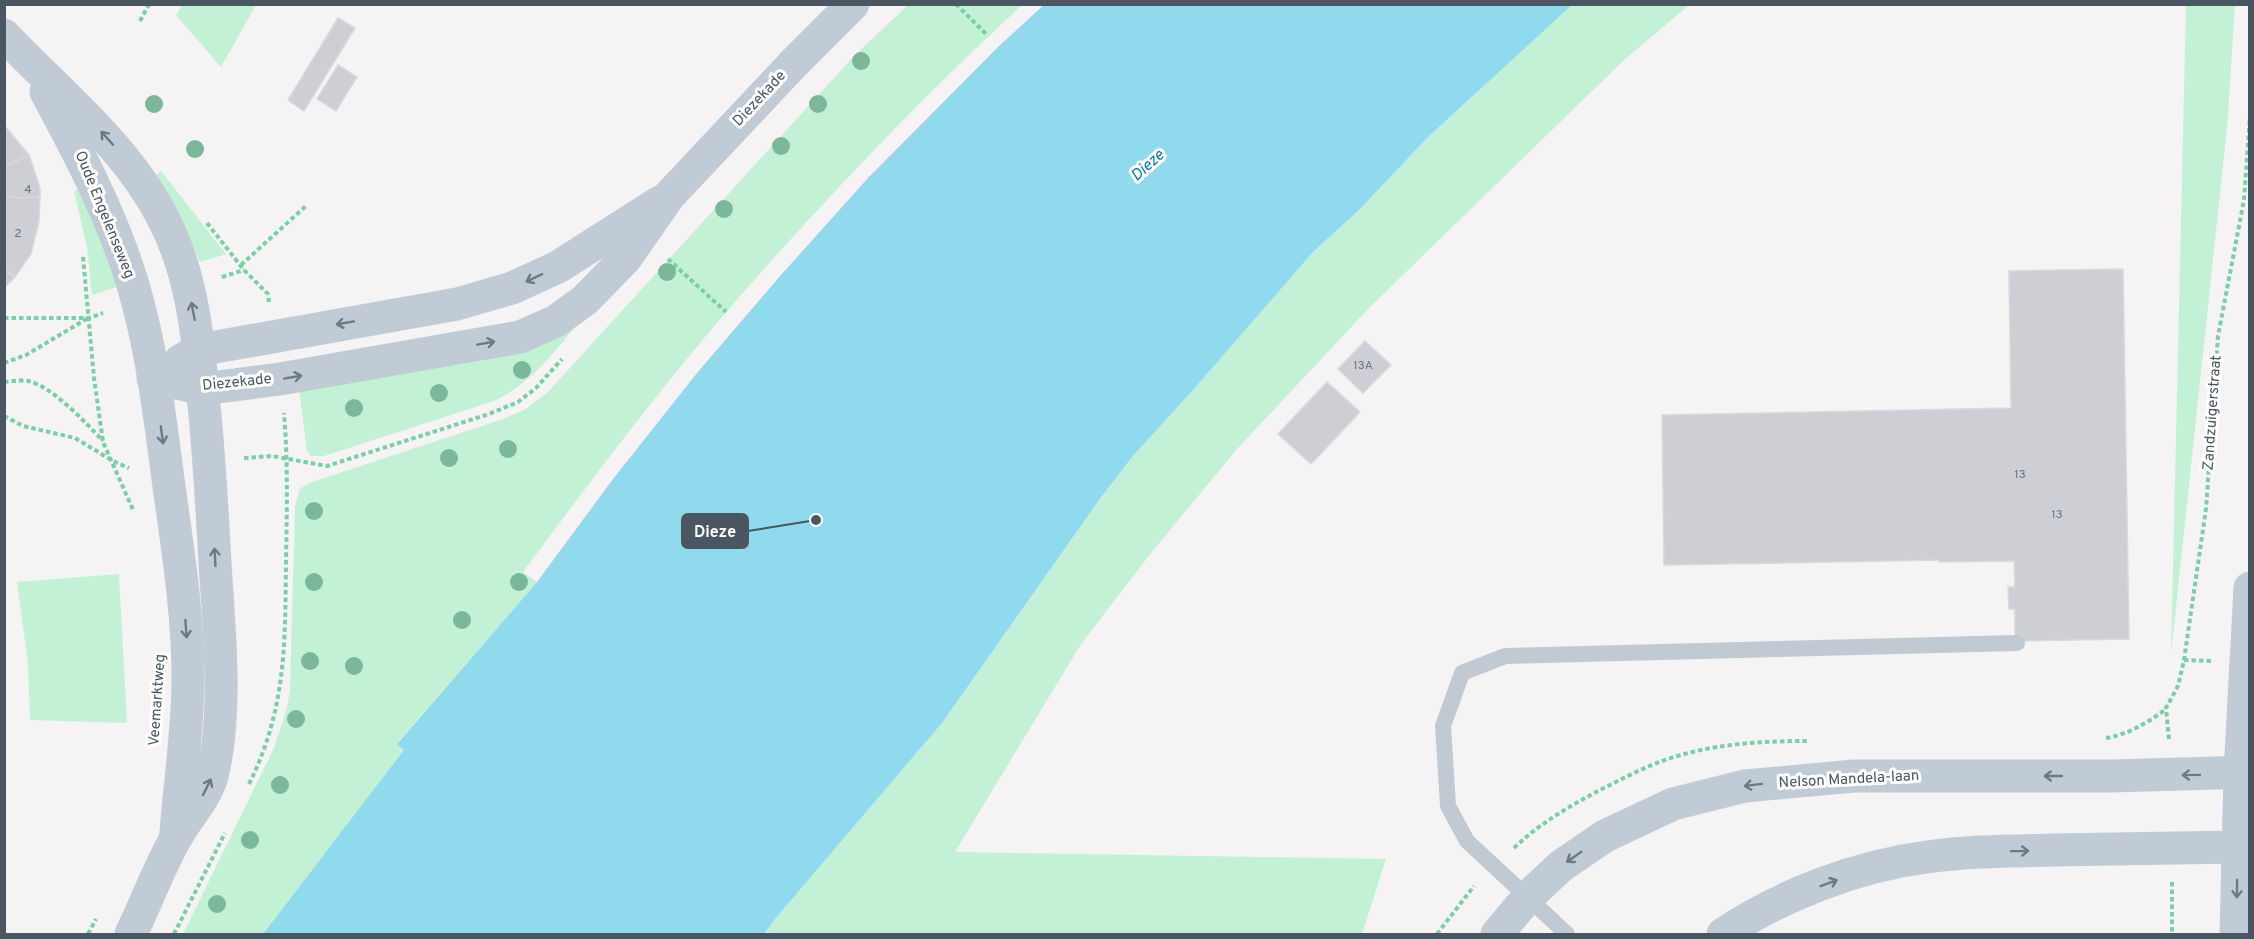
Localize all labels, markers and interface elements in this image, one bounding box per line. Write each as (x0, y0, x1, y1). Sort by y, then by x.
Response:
street label: Diezekade (729, 67, 791, 131)
one-way arrow (100, 131, 114, 146)
water label: Dieze (1127, 145, 1170, 186)
street label: Oude Engelenseweg (70, 148, 138, 282)
house number: 4 (24, 182, 32, 198)
house number: 2 (14, 226, 22, 242)
one-way arrow (525, 274, 543, 285)
one-way arrow (187, 301, 198, 321)
one-way arrow (336, 318, 355, 329)
one-way arrow (475, 337, 495, 348)
street label: Zandzuigerstraat (2199, 355, 2227, 471)
house number: 13A (1353, 358, 1373, 374)
street label: Diezekade (201, 370, 273, 396)
one-way arrow (283, 371, 303, 382)
one-way arrow (156, 425, 167, 445)
house number: 13 (2014, 467, 2026, 483)
house number: 13 (2051, 507, 2063, 523)
callout: Dieze (682, 514, 748, 548)
text: Dieze (694, 523, 736, 543)
one-way arrow (209, 547, 220, 567)
one-way arrow (181, 618, 192, 638)
street label: Veemarktweg (145, 653, 171, 747)
street label: Nelson Mandela-laan (1778, 767, 1920, 793)
one-way arrow (2182, 769, 2202, 780)
one-way arrow (2043, 770, 2063, 782)
one-way arrow (201, 779, 213, 797)
one-way arrow (1744, 780, 1763, 791)
one-way arrow (2010, 845, 2030, 857)
one-way arrow (1567, 851, 1583, 863)
one-way arrow (1819, 876, 1838, 887)
one-way arrow (2231, 878, 2243, 898)

